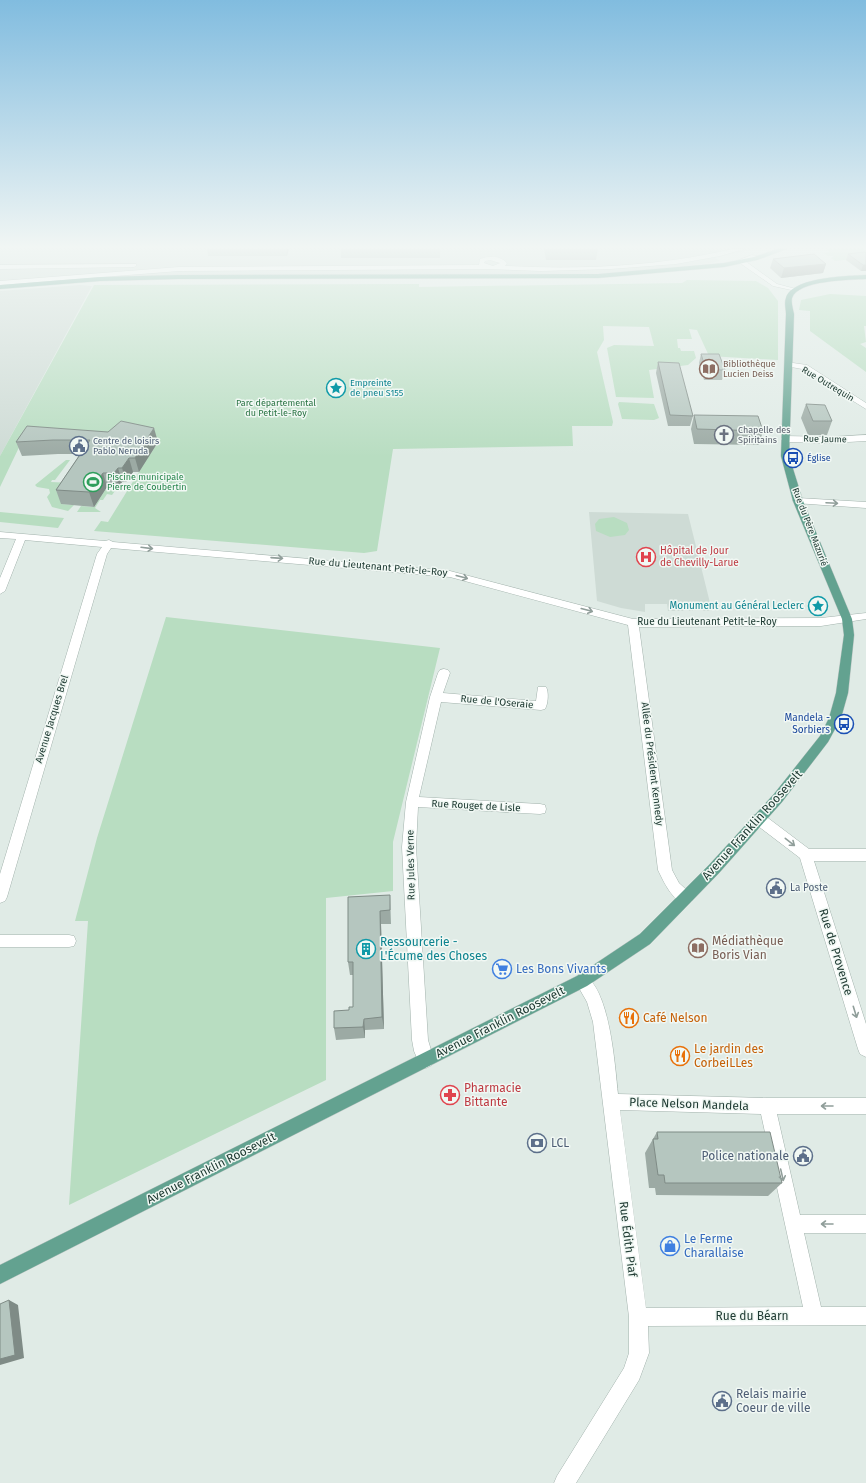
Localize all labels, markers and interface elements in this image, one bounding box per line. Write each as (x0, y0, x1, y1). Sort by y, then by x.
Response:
library icon: Bibliothèque Lucien Deiss (698, 358, 720, 380)
place label: Bibliothèque Lucien Deiss (723, 359, 776, 379)
street label: Rue Outrequin (800, 364, 856, 404)
place icon: Empreinte de pneu S155 (325, 377, 347, 399)
place label: Empreinte de pneu S155 (350, 378, 404, 398)
park label: Parc départemental du Petit-le-Roy (236, 398, 316, 418)
church icon: Chapelle des Spiritains (713, 424, 735, 446)
place label: Chapelle des Spiritains (738, 425, 790, 445)
street label: Rue Jaume (803, 434, 847, 444)
public building icon: Centre de loisirs Pablo Neruda (68, 435, 90, 457)
place label: Centre de loisirs Pablo Neruda (93, 436, 159, 456)
bus stop icon: Église (782, 447, 804, 469)
place label: Église (807, 452, 831, 463)
sports icon: Piscine municipale Pierre de Coubertin (82, 471, 104, 493)
place label: Piscine municipale Pierre de Coubertin (107, 472, 186, 492)
street label: Rue du Père Mazurié (790, 486, 830, 568)
one-way arrow (825, 500, 838, 507)
one-way arrow (141, 544, 154, 552)
place label: Hôpital de Jour de Chevilly-Larue (660, 545, 739, 569)
hospital icon: Hôpital de Jour de Chevilly-Larue (635, 546, 657, 568)
one-way arrow (270, 555, 283, 562)
street label: Rue du Lieutenant Petit-le-Roy (308, 555, 448, 579)
one-way arrow (455, 574, 468, 581)
place icon: Monument au Général Leclerc (807, 595, 829, 617)
place label: Monument au Général Leclerc (670, 600, 804, 612)
one-way arrow (580, 607, 593, 614)
street label: Rue du Lieutenant Petit-le-Roy (637, 616, 777, 628)
street label: Avenue Jacques Brel (33, 673, 71, 765)
street label: Rue de l'Oseraie (460, 693, 534, 711)
street label: Allée du Président Kennedy (638, 701, 666, 827)
place label: Mandela - Sorbiers (784, 712, 830, 736)
bus stop icon: Mandela - Sorbiers (833, 713, 855, 735)
street label: Avenue Franklin Roosevelt (699, 767, 805, 883)
street label: Rue Rouget de Lisle (431, 798, 521, 814)
street label: Rue Jules Verne (404, 830, 418, 900)
one-way arrow (784, 838, 795, 847)
public building icon: La Poste (765, 877, 787, 899)
place label: La Poste (790, 882, 828, 894)
street label: Rue de Provence (816, 907, 856, 997)
place label: Médiathèque Boris Vian (712, 934, 784, 962)
place label: Ressourcerie - L'Écume des Choses (380, 935, 487, 963)
library icon: Médiathèque Boris Vian (687, 937, 709, 959)
building icon: Ressourcerie - L'Écume des Choses (355, 938, 377, 960)
supermarket icon: Les Bons Vivants (491, 958, 513, 980)
place label: Les Bons Vivants (516, 962, 607, 976)
street label: Avenue Franklin Roosevelt (433, 983, 567, 1061)
one-way arrow (852, 1005, 859, 1018)
restaurant icon: Café Nelson (618, 1007, 640, 1029)
place label: Café Nelson (643, 1011, 708, 1025)
place label: Le jardin des CorbeiLLes (694, 1042, 764, 1070)
restaurant icon: Le jardin des CorbeiLLes (669, 1045, 691, 1067)
place label: Pharmacie Bittante (464, 1081, 521, 1109)
pharmacy icon: Pharmacie Bittante (439, 1084, 461, 1106)
street label: Place Nelson Mandela (629, 1095, 749, 1113)
one-way arrow (821, 1102, 834, 1110)
street label: Avenue Franklin Roosevelt (144, 1129, 278, 1207)
bank icon: LCL (526, 1132, 548, 1154)
place label: LCL (551, 1136, 569, 1150)
public building icon: Police nationale (792, 1145, 814, 1167)
place label: Police nationale (702, 1149, 789, 1163)
one-way arrow (779, 1168, 787, 1181)
street label: Rue Édith Piaf (616, 1200, 641, 1279)
one-way arrow (821, 1220, 834, 1228)
place label: Le Ferme Charallaise (684, 1232, 744, 1260)
shop icon: Le Ferme Charallaise (659, 1235, 681, 1257)
street label: Rue du Béarn (715, 1309, 789, 1323)
place label: Relais mairie Coeur de ville (736, 1387, 811, 1415)
public building icon: Relais mairie Coeur de ville (711, 1390, 733, 1412)

